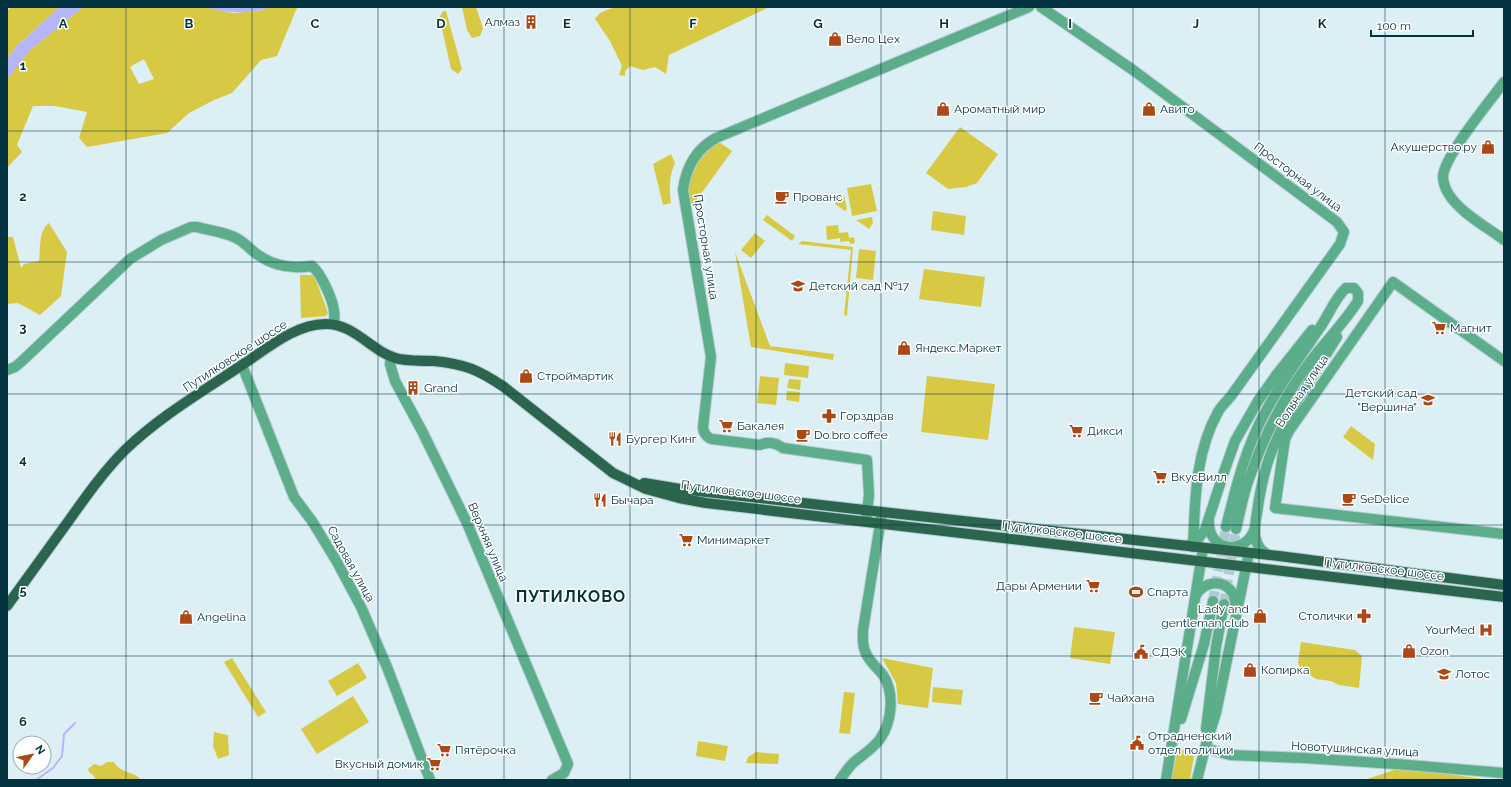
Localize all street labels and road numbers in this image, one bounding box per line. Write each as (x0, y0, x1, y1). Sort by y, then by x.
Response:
street label: Просторная улица (1251, 139, 1345, 215)
street label: Просторная улица (691, 193, 721, 301)
street label: Путилковское шоссе (181, 317, 289, 395)
street label: Вольная улица (1273, 352, 1331, 430)
street label: Путилковское шоссе (680, 478, 802, 506)
street label: Верхняя улица (465, 500, 511, 584)
street label: Путилковское шоссе (1001, 518, 1123, 546)
street label: Садовая улица (324, 524, 378, 604)
street label: Путилковское шоссе (1323, 555, 1445, 583)
street label: Новотушинская улица (1291, 739, 1419, 759)

